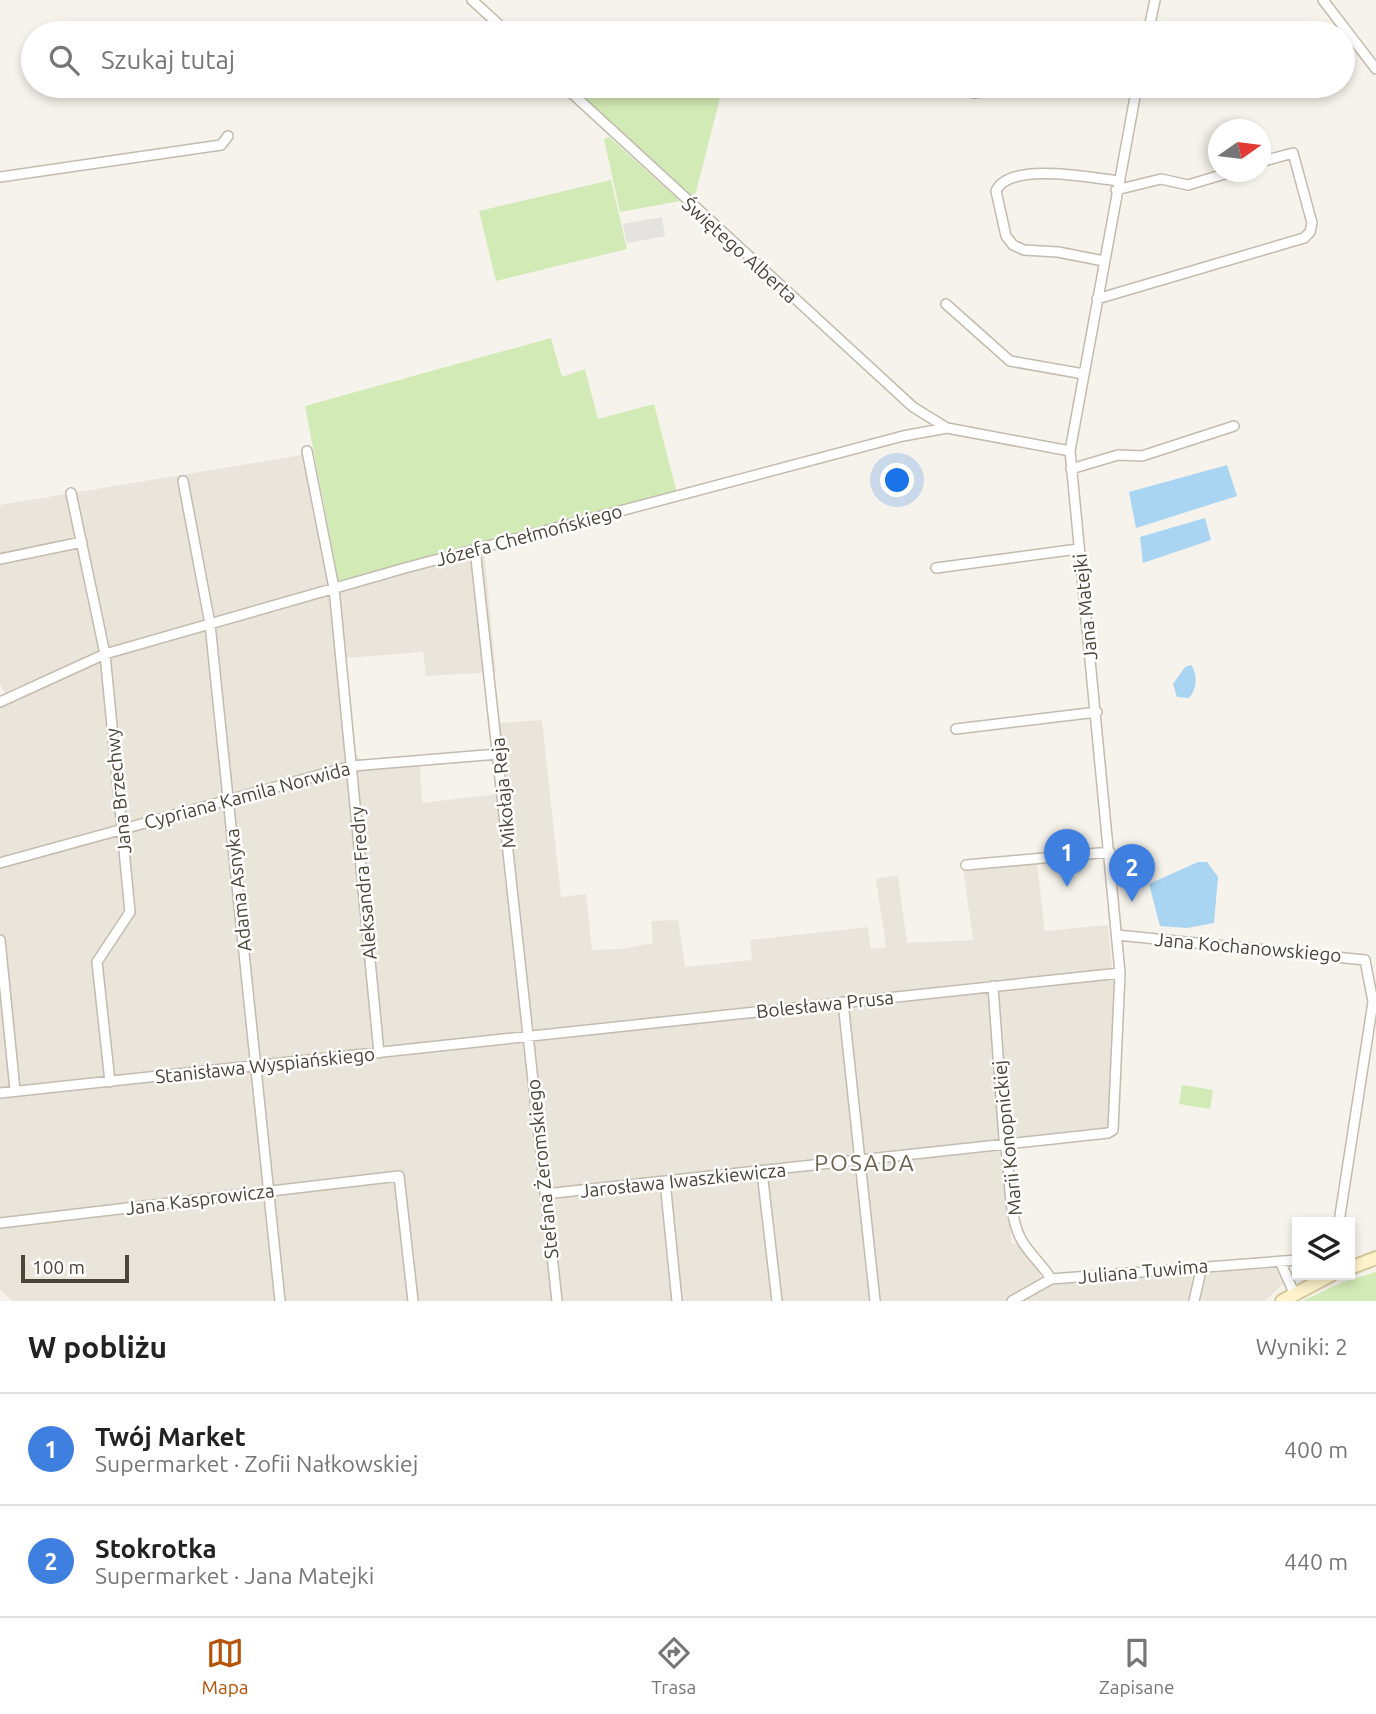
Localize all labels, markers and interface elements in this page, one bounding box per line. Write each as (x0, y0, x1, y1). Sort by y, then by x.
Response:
search box (21, 21, 1355, 98)
icon: search (45, 41, 83, 79)
text: Szukaj tutaj (101, 45, 235, 74)
north arrow (1208, 119, 1271, 182)
street label: Świętego Alberta (678, 193, 802, 307)
your location (880, 463, 914, 497)
street label: Józefa Chełmońskiego (433, 500, 625, 570)
street label: Jana Matejki (1068, 553, 1102, 661)
street label: Jana Brzechwy (100, 727, 136, 855)
street label: Mikołaja Reja (486, 736, 520, 850)
street label: Cypriana Kamila Norwida (142, 757, 352, 833)
street label: Aleksandra Fredry (345, 805, 381, 961)
street label: Adama Asnyka (221, 827, 255, 953)
pin: 1 (1044, 829, 1090, 887)
pin: 2 (1109, 844, 1155, 902)
street label: Jana Kochanowskiego (1154, 928, 1342, 966)
street label: Bolesława Prusa (755, 986, 895, 1022)
street label: Stanisława Wyspiańskiego (154, 1043, 376, 1087)
street label: Marii Konopnickiej (988, 1059, 1026, 1217)
street label: Stefana Żeromskiego (522, 1078, 562, 1260)
district label: POSADA (814, 1150, 916, 1175)
street label: Jarosława Iwaszkiewicza (579, 1158, 787, 1202)
street label: Jana Kasprowicza (124, 1179, 276, 1219)
map controls (1292, 1217, 1355, 1280)
button: layers (1292, 1217, 1355, 1280)
scale bar (21, 1252, 130, 1284)
street label: Juliana Tuwima (1077, 1254, 1209, 1288)
text: 100 m (32, 1256, 85, 1278)
text: W pobliżu (28, 1330, 167, 1364)
text: Wyniki: 2 (1256, 1334, 1348, 1359)
text: Twój Market (95, 1422, 246, 1451)
text: 1 (45, 1437, 57, 1462)
text: 400 m (1284, 1437, 1348, 1462)
text: Supermarket · Zofii Nałkowskiej (95, 1451, 418, 1476)
text: Stokrotka (95, 1534, 217, 1563)
text: 2 (45, 1549, 57, 1574)
text: 440 m (1284, 1549, 1348, 1574)
text: Supermarket · Jana Matejki (95, 1563, 374, 1588)
tab: Mapa (201, 1634, 249, 1698)
tab: Trasa (651, 1634, 696, 1698)
tab: Zapisane (1099, 1634, 1175, 1698)

